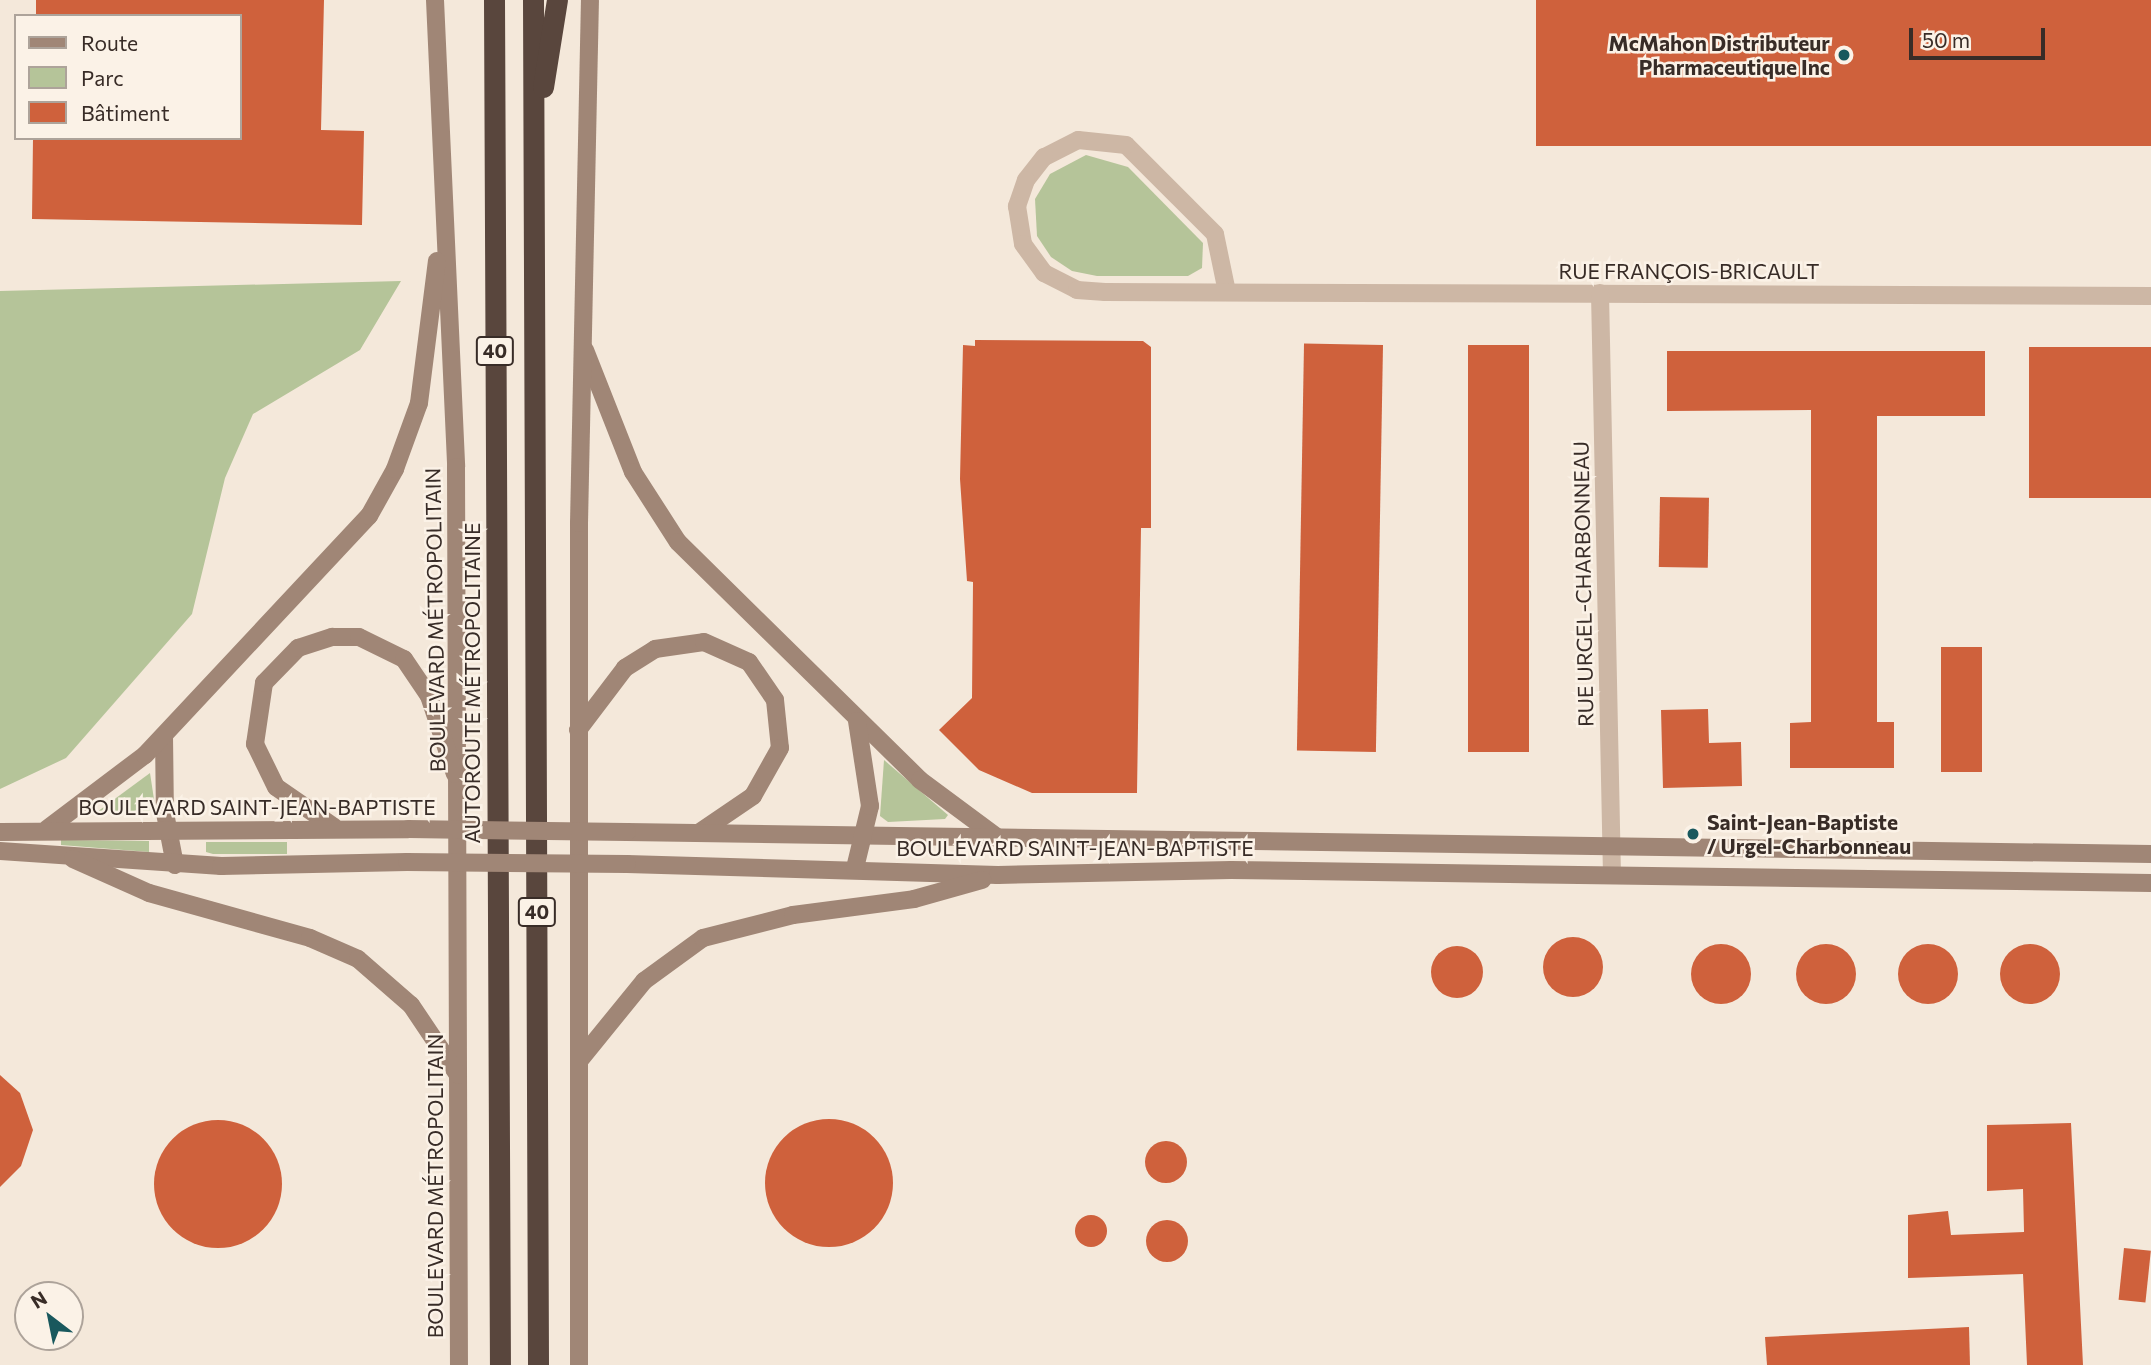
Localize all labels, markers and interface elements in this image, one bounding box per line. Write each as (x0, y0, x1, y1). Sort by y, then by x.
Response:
legend (14, 14, 242, 140)
scale bar (1913, 14, 2050, 58)
text: 50 m (1922, 27, 1970, 52)
text: Route (81, 30, 138, 55)
place label: McMahon Distributeur Pharmaceutique Inc (1609, 30, 1830, 80)
marker: McMahon Distributeur Pharmaceutique Inc (1836, 47, 1852, 63)
text: Parc (81, 65, 124, 90)
text: Bâtiment (81, 100, 170, 125)
street label: RUE FRANÇOIS-BRICAULT (1558, 258, 1820, 284)
road number: 40 (476, 336, 514, 366)
street label: RUE URGEL-CHARBONNEAU (1568, 441, 1598, 727)
street label: BOULEVARD MÉTROPOLITAIN (420, 468, 450, 772)
street label: AUTOROUTE MÉTROPOLITAINE (459, 523, 485, 843)
street label: BOULEVARD SAINT-JEAN-BAPTISTE (78, 794, 436, 820)
place label: Saint-Jean-Baptiste / Urgel-Charbonneau (1707, 809, 1911, 859)
marker: Saint-Jean-Baptiste / Urgel-Charbonneau (1685, 826, 1701, 842)
street label: BOULEVARD SAINT-JEAN-BAPTISTE (896, 835, 1254, 861)
road number: 40 (518, 896, 556, 928)
street label: BOULEVARD MÉTROPOLITAIN (422, 1034, 448, 1338)
north arrow (14, 1281, 84, 1351)
text: N (27, 1286, 51, 1313)

